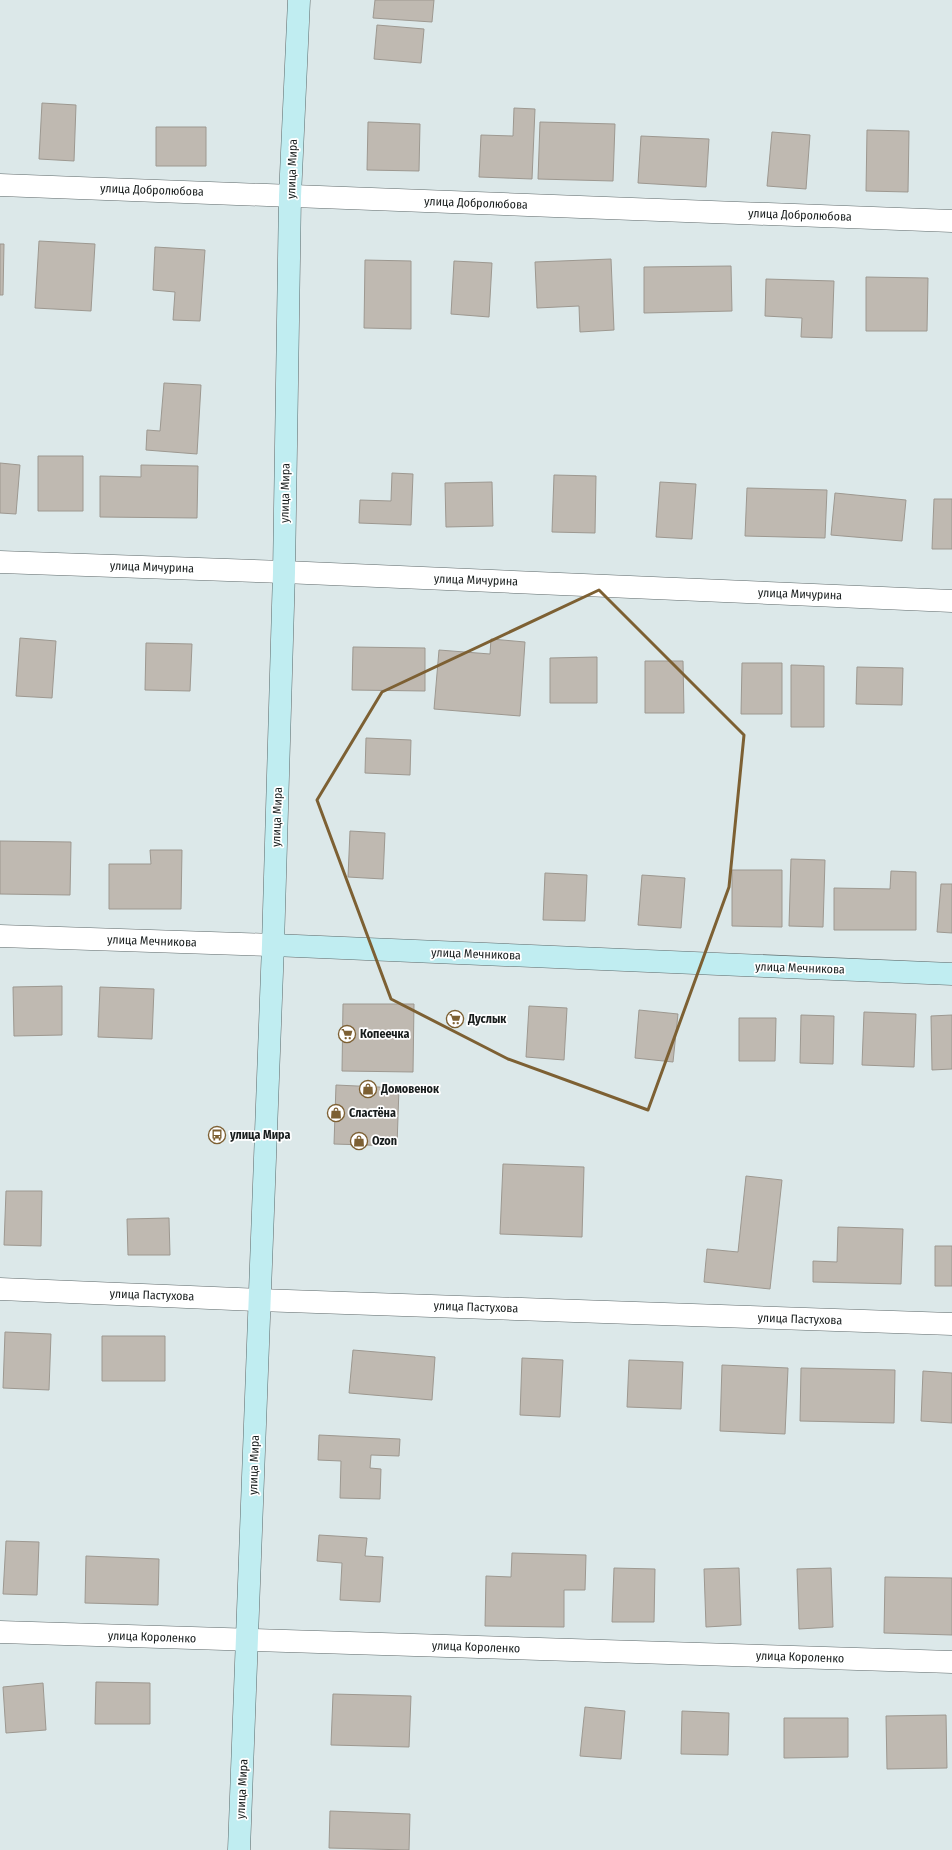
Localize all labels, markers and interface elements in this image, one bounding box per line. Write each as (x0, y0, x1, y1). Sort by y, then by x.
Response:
street label: улица Мира (284, 139, 300, 199)
street label: улица Добролюбова (100, 181, 204, 199)
street label: улица Добролюбова (424, 194, 528, 212)
street label: улица Добролюбова (748, 206, 852, 224)
street label: улица Мира (277, 463, 293, 523)
street label: улица Мичурина (110, 559, 194, 575)
street label: улица Мичурина (434, 572, 518, 588)
street label: улица Мичурина (758, 586, 842, 602)
street label: улица Мира (269, 787, 285, 847)
street label: улица Мечникова (107, 932, 197, 950)
street label: улица Мечникова (431, 945, 521, 963)
street label: улица Мечникова (755, 959, 845, 977)
supermarket icon: Дуслык (445, 1009, 465, 1029)
place label: Дуслык (467, 1012, 507, 1026)
supermarket icon: Копеечка (337, 1024, 357, 1044)
place label: Копеечка (360, 1027, 409, 1041)
shop icon: Домовенок (358, 1079, 378, 1099)
place label: Домовенок (380, 1082, 440, 1096)
shop icon: Сластёна (326, 1103, 346, 1123)
place label: Сластёна (349, 1106, 396, 1120)
bus stop icon: улица Мира (207, 1125, 227, 1145)
place label: улица Мира (229, 1128, 291, 1142)
shop icon: Ozon (349, 1131, 369, 1151)
place label: Ozon (372, 1134, 397, 1148)
street label: улица Пастухова (109, 1287, 195, 1303)
street label: улица Пастухова (433, 1299, 519, 1315)
street label: улица Пастухова (757, 1311, 843, 1327)
street label: улица Мира (246, 1435, 262, 1495)
street label: улица Короленко (108, 1628, 196, 1646)
street label: улица Короленко (432, 1638, 520, 1656)
street label: улица Короленко (756, 1648, 844, 1666)
street label: улица Мира (233, 1759, 251, 1819)

